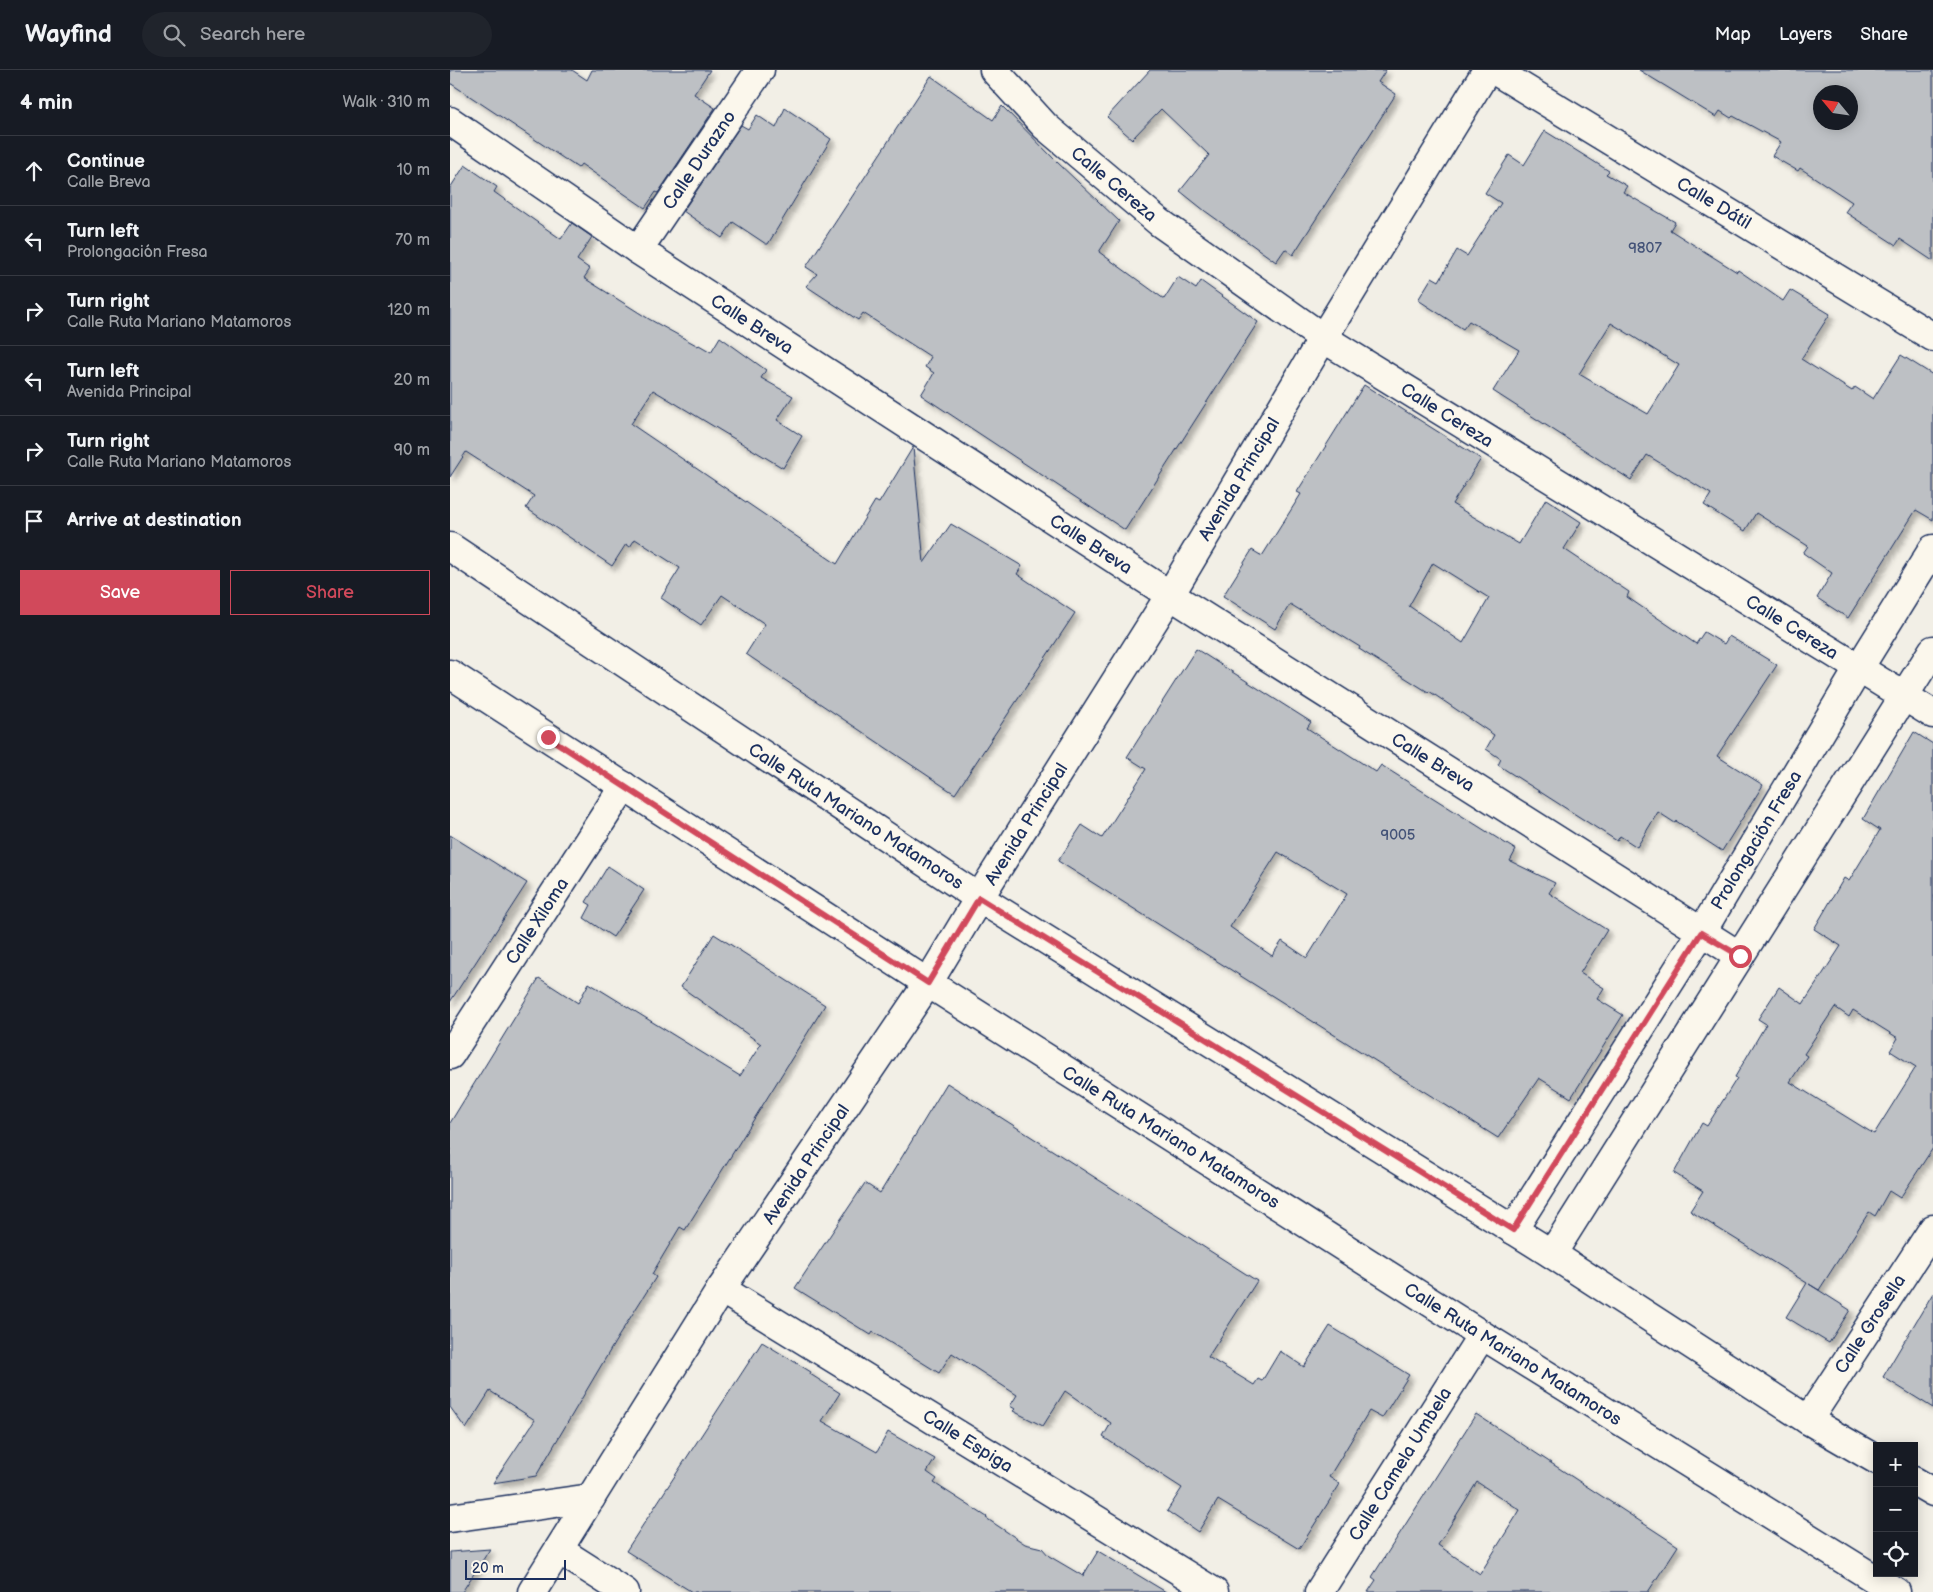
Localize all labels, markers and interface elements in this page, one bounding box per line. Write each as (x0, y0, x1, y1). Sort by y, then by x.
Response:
search box (142, 12, 492, 57)
text: Wayfind (25, 20, 112, 49)
icon: search (160, 21, 188, 49)
text: Search here (200, 23, 305, 46)
text: Map (1715, 24, 1751, 45)
text: Layers (1779, 24, 1832, 45)
text: Share (1860, 24, 1908, 45)
north arrow (1813, 85, 1858, 130)
text: 4 min (20, 90, 73, 115)
text: Walk · 310 m (342, 93, 430, 112)
street label: Calle Durazno (659, 107, 740, 214)
street label: Calle Cereza (1067, 142, 1161, 226)
text: Continue (67, 150, 145, 173)
icon: ahead (20, 157, 48, 185)
text: 10 m (397, 161, 430, 180)
text: Calle Breva (67, 173, 151, 192)
street label: Calle Dátil (1673, 173, 1755, 234)
text: Turn left (67, 220, 139, 243)
icon: left (20, 227, 48, 255)
text: 70 m (395, 231, 430, 250)
house number: 9807 (1628, 239, 1662, 258)
text: Prolongación Fresa (67, 243, 208, 262)
text: Turn right (67, 290, 150, 313)
street label: Calle Breva (707, 290, 797, 359)
icon: right (20, 297, 48, 325)
text: 120 m (387, 301, 430, 320)
text: Calle Ruta Mariano Matamoros (67, 313, 291, 332)
text: Turn left (67, 360, 139, 383)
icon: left (20, 367, 48, 395)
text: 20 m (394, 371, 430, 390)
street label: Calle Cereza (1397, 379, 1497, 452)
text: Avenida Principal (67, 383, 191, 402)
street label: Avenida Principal (1194, 414, 1284, 545)
text: Turn right (67, 430, 150, 453)
icon: right (20, 437, 48, 465)
text: 90 m (394, 441, 430, 460)
text: Calle Ruta Mariano Matamoros (67, 453, 291, 472)
icon: arrive (20, 507, 48, 535)
text: Arrive at destination (67, 509, 242, 532)
street label: Calle Breva (1046, 510, 1136, 579)
button: Save (20, 570, 220, 615)
button: Share (230, 570, 430, 615)
street label: Calle Cereza (1742, 591, 1842, 664)
route end (537, 726, 560, 749)
street label: Calle Breva (1387, 729, 1478, 796)
street label: Calle Ruta Mariano Matamoros (744, 739, 967, 894)
street label: Avenida Principal (980, 759, 1072, 889)
street label: Prolongación Fresa (1707, 767, 1806, 913)
house number: 9005 (1381, 826, 1415, 845)
street label: Calle Xiloma (502, 874, 573, 968)
route start (1729, 945, 1752, 968)
street label: Calle Ruta Mariano Matamoros (1058, 1062, 1283, 1213)
street label: Avenida Principal (759, 1100, 854, 1228)
street label: Calle Grosella (1831, 1271, 1910, 1378)
street label: Calle Ruta Mariano Matamoros (1400, 1279, 1625, 1430)
street label: Calle Camela Umbela (1345, 1384, 1456, 1545)
street label: Calle Espiga (919, 1405, 1017, 1477)
map controls (1873, 1442, 1918, 1577)
button: + (1873, 1442, 1918, 1487)
button: − (1873, 1487, 1918, 1532)
button: locate (1873, 1532, 1918, 1577)
scale bar (465, 1557, 566, 1580)
text: 20 m (472, 1560, 504, 1577)

